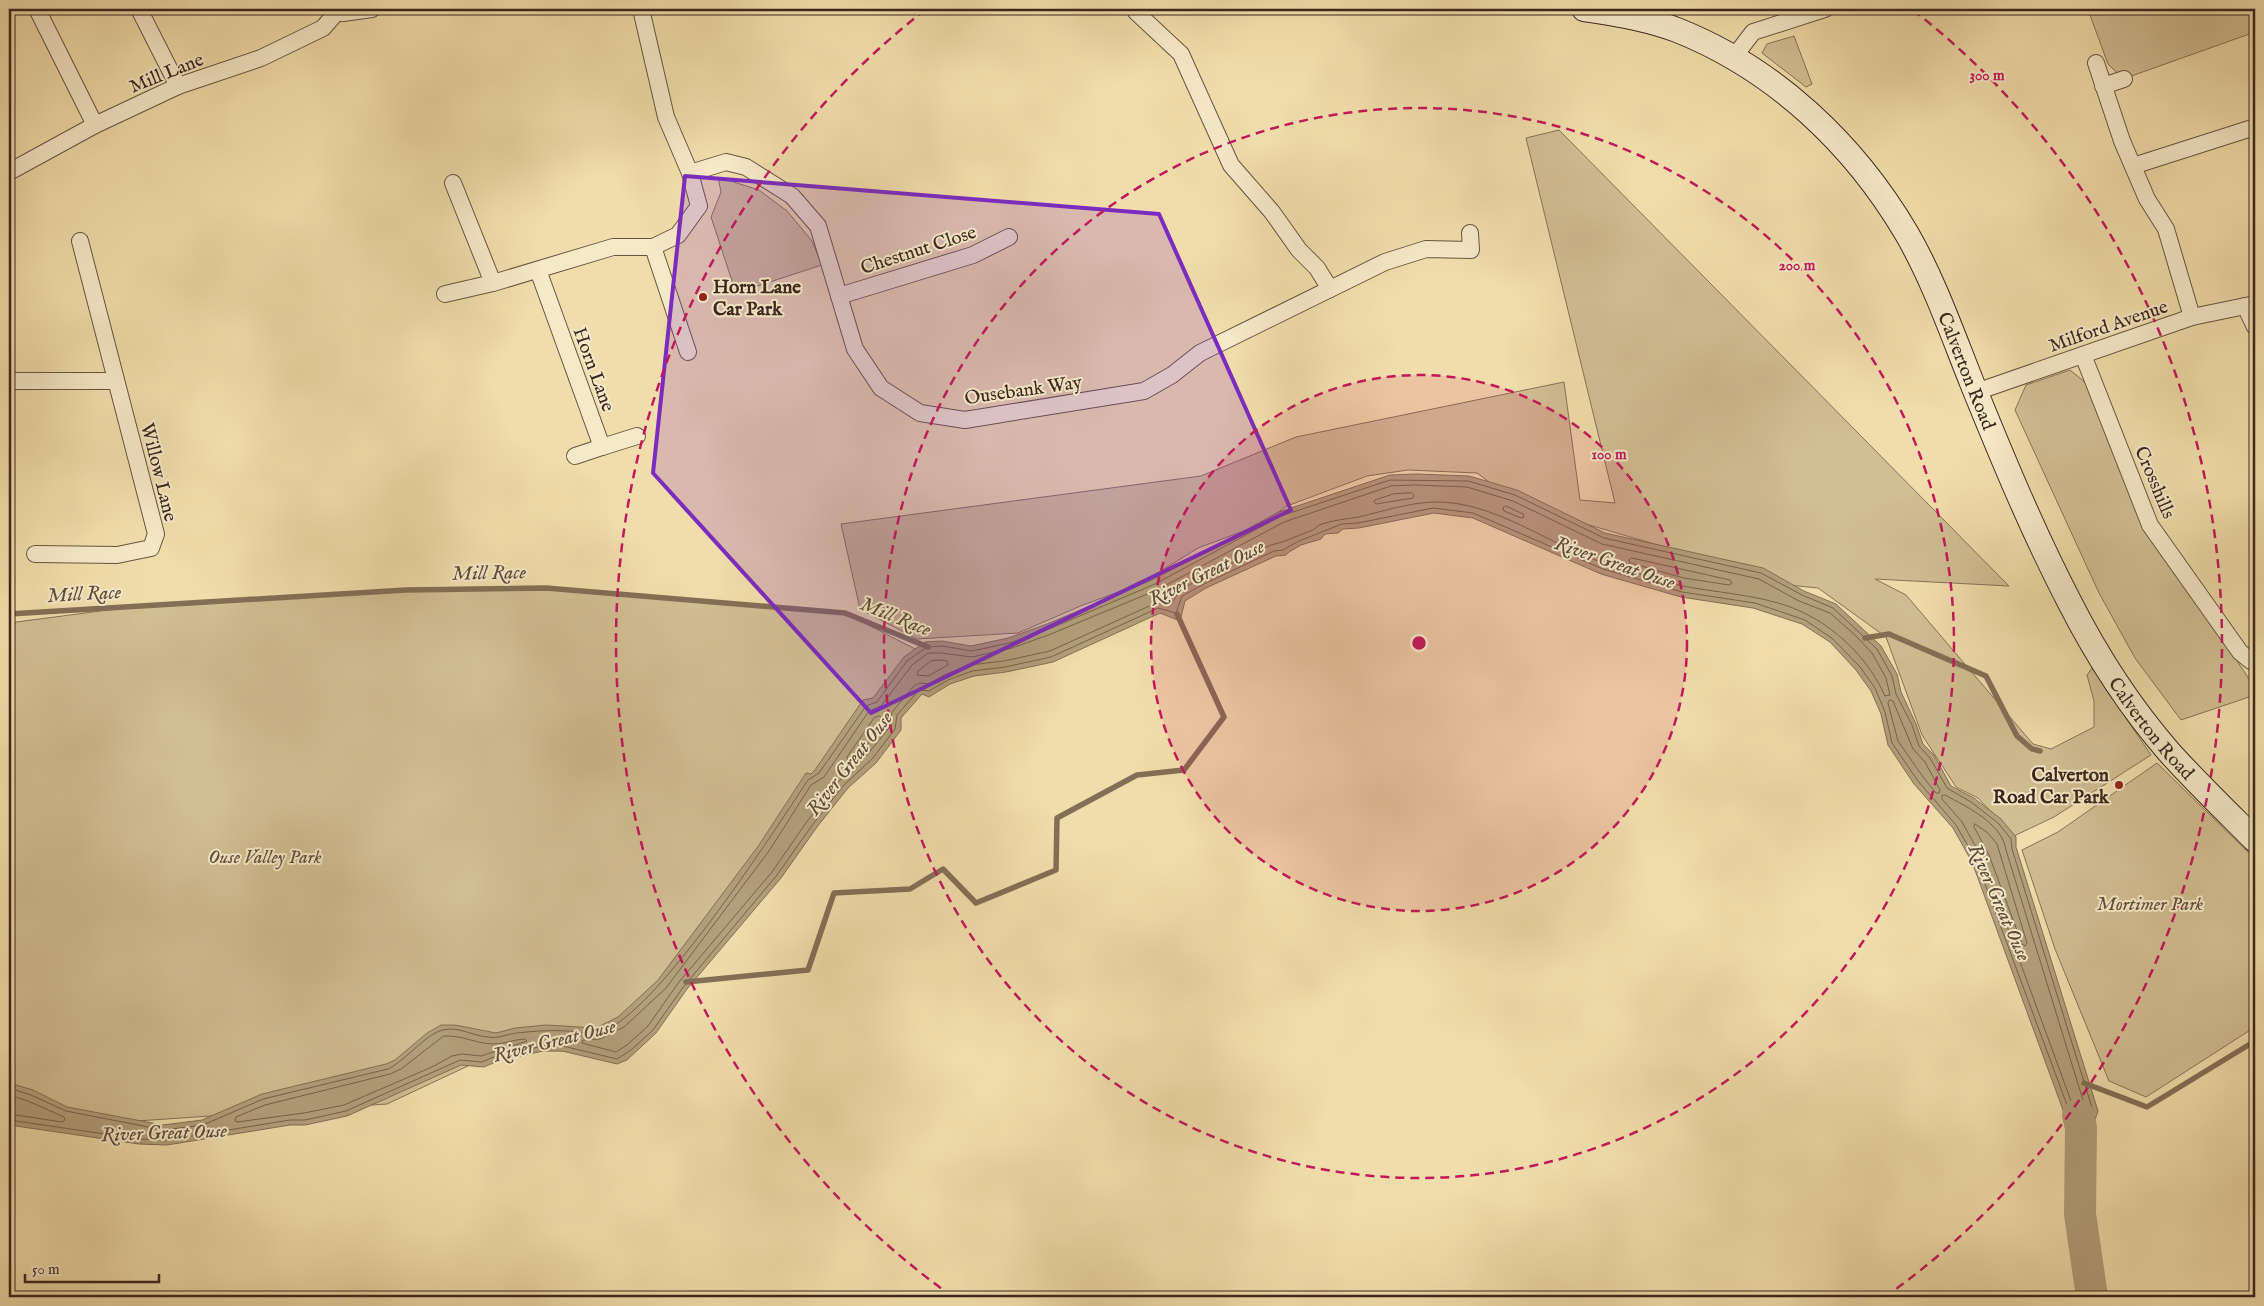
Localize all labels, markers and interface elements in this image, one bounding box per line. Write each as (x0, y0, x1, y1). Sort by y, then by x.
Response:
street label: Mill Lane (126, 48, 208, 100)
text: 300 m (1969, 66, 2005, 85)
street label: Chestnut Close (858, 221, 980, 281)
text: 200 m (1779, 256, 1816, 275)
place label: Horn Lane Car Park (713, 276, 801, 322)
marker: Horn Lane Car Park (697, 291, 709, 303)
street label: Milford Avenue (2046, 295, 2172, 358)
street label: Calverton Road (1931, 309, 2000, 435)
street label: Horn Lane (567, 324, 620, 415)
street label: Ousebank Way (963, 371, 1084, 411)
street label: Willow Lane (134, 421, 182, 525)
street label: Crosshills (2128, 443, 2180, 523)
text: 100 m (1591, 445, 1627, 464)
water label: River Great Ouse (1551, 531, 1678, 596)
water label: River Great Ouse (1145, 534, 1269, 612)
water label: Mill Race (452, 560, 527, 587)
water label: Mill Race (46, 580, 122, 609)
water label: Mill Race (856, 592, 935, 643)
centre of rings (1410, 634, 1428, 652)
street label: Calverton Road (2102, 673, 2199, 786)
water label: River Great Ouse (802, 706, 899, 821)
place label: Calverton Road Car Park (1993, 764, 2110, 810)
marker: Calverton Road Car Park (2113, 779, 2125, 791)
water label: River Great Ouse (1962, 840, 2036, 966)
park label: Ouse Valley Park (208, 846, 322, 870)
park label: Mortimer Park (2097, 893, 2204, 917)
water label: River Great Ouse (490, 1014, 619, 1069)
water label: River Great Ouse (101, 1119, 228, 1148)
scale bar (25, 1251, 159, 1283)
text: 50 m (32, 1260, 60, 1279)

